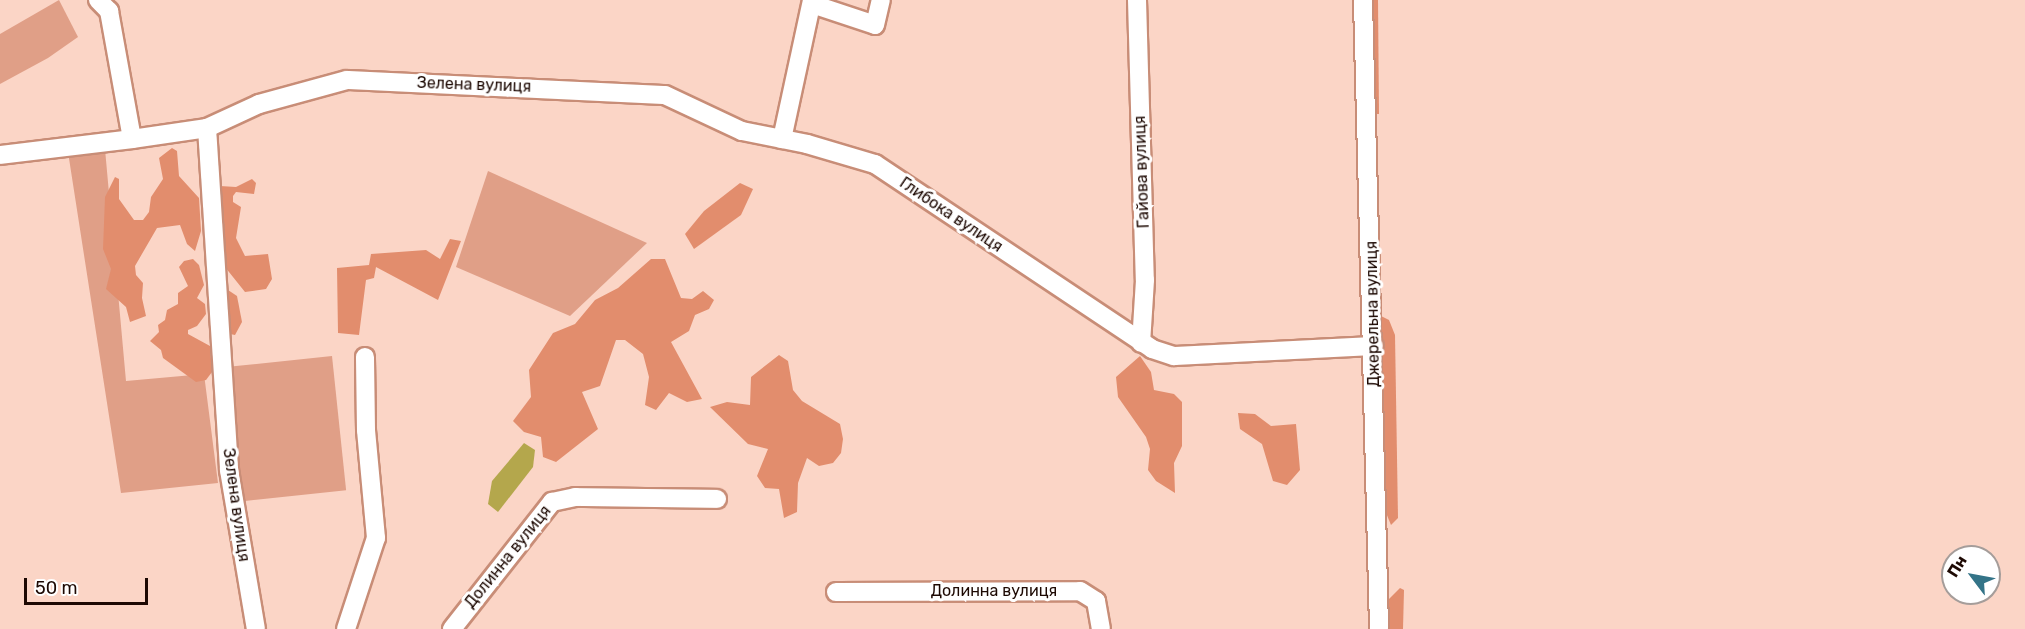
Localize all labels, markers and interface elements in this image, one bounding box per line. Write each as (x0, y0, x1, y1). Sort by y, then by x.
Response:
street label: Зелена вулиця (416, 73, 532, 97)
street label: Гайова вулиця (1130, 115, 1154, 229)
street label: Глибока вулиця (896, 173, 1006, 257)
street label: Джерельна вулиця (1362, 241, 1384, 387)
street label: Зелена вулиця (219, 447, 253, 563)
street label: Долинна вулиця (461, 502, 555, 612)
north arrow (1941, 545, 2001, 605)
text: Пн (1943, 552, 1971, 581)
scale bar (27, 566, 152, 604)
text: 50 m (35, 577, 78, 599)
street label: Долинна вулиця (931, 581, 1057, 601)

